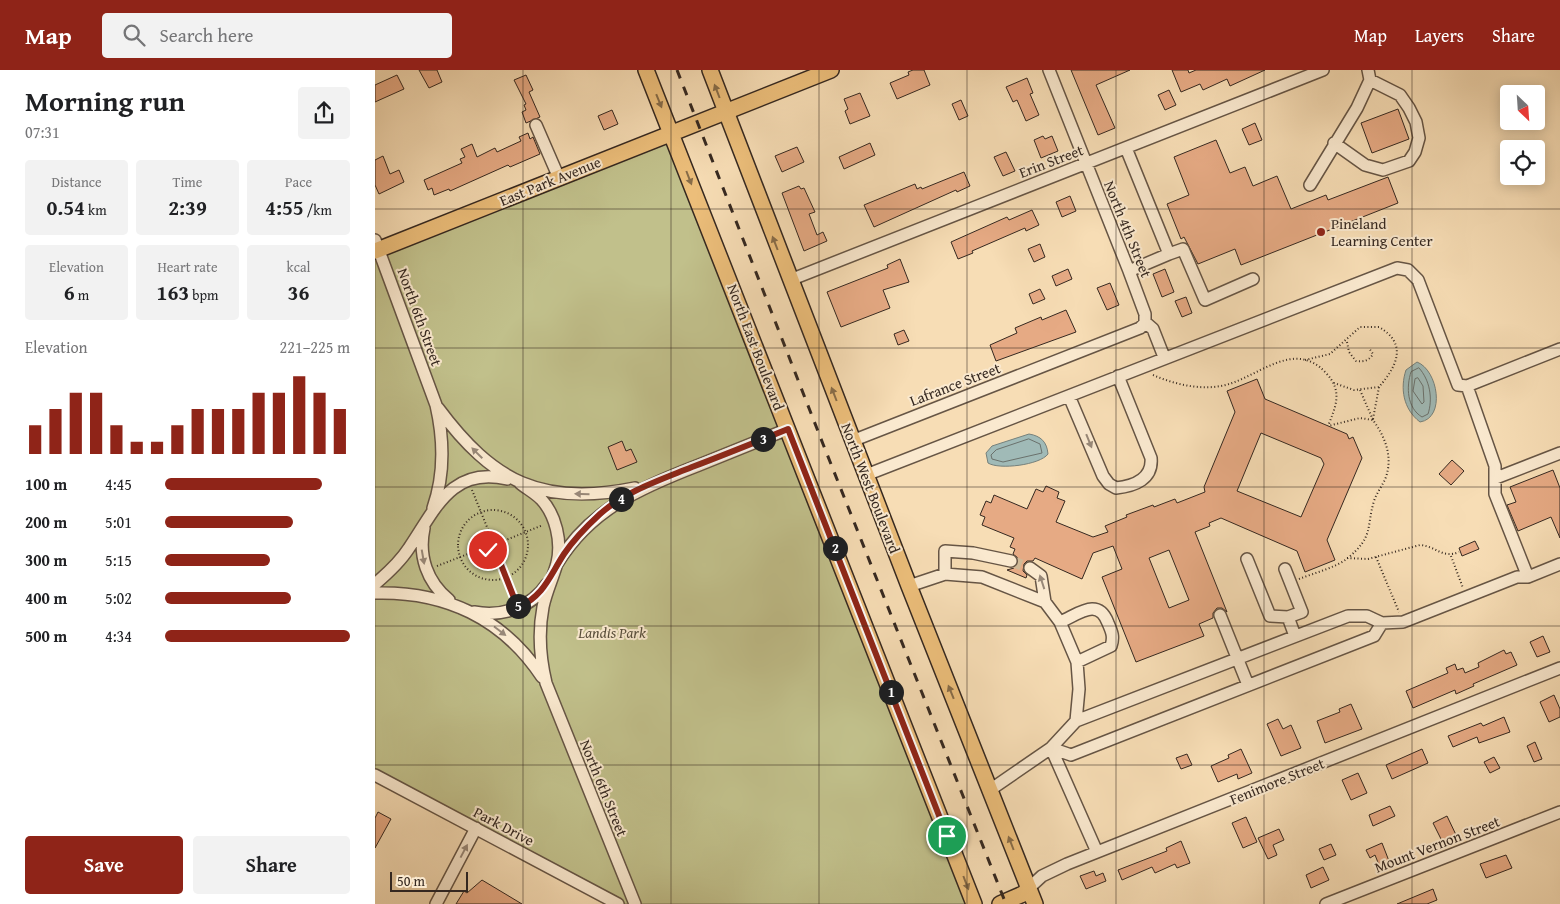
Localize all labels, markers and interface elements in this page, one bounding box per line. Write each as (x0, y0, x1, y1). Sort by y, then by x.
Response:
search box (102, 13, 452, 58)
text: Map (25, 18, 72, 53)
icon: search (120, 21, 148, 49)
text: Search here (160, 21, 253, 49)
text: Map (1354, 22, 1387, 49)
text: Layers (1415, 22, 1464, 49)
text: Share (1492, 22, 1535, 49)
text: Morning run (25, 80, 185, 121)
one-way arrow (713, 84, 721, 98)
north arrow (1500, 85, 1545, 130)
map controls (1500, 85, 1545, 185)
button: share (298, 87, 350, 139)
one-way arrow (655, 94, 663, 108)
text: 07:31 (25, 120, 60, 144)
street label: Erin Street (1016, 139, 1087, 183)
button: locate (1500, 140, 1545, 185)
street label: East Park Avenue (496, 151, 604, 211)
one-way arrow (686, 171, 694, 185)
text: Distance (51, 172, 102, 192)
text: Time (173, 172, 202, 192)
text: Pace (285, 172, 312, 192)
street label: North 4th Street (1099, 177, 1157, 281)
text: 0.54 (46, 192, 85, 223)
text: 2:39 (168, 192, 207, 223)
text: 4:55 (265, 192, 304, 223)
text: km (85, 200, 107, 220)
text: /km (304, 200, 332, 220)
place label: Pineland Learning Center (1331, 213, 1433, 251)
marker: Pineland Learning Center (1315, 226, 1327, 238)
one-way arrow (771, 235, 779, 250)
text: Elevation (49, 257, 104, 277)
text: Heart rate (157, 257, 218, 277)
text: kcal (287, 257, 310, 277)
street label: North 6th Street (393, 265, 448, 370)
text: 6 (64, 277, 75, 308)
text: 163 (157, 277, 189, 308)
text: 36 (288, 277, 309, 308)
street label: North East Boulevard (722, 281, 790, 413)
text: m (75, 285, 89, 305)
text: bpm (189, 285, 218, 305)
text: Elevation (25, 335, 88, 359)
text: 221–225 m (280, 335, 350, 359)
street label: Lafrance Street (907, 357, 1004, 411)
one-way arrow (830, 386, 838, 401)
street label: North West Boulevard (836, 420, 906, 556)
pin: 3 (751, 426, 775, 452)
text: 3 (760, 429, 767, 449)
one-way arrow (1085, 434, 1093, 448)
one-way arrow (471, 447, 483, 459)
text: 100 m (25, 472, 67, 496)
text: 4:45 (105, 472, 132, 496)
pin: 4 (609, 486, 633, 512)
text: 4 (618, 489, 625, 509)
one-way arrow (573, 490, 589, 498)
text: 200 m (25, 510, 67, 534)
text: 5:01 (105, 510, 132, 534)
pin (467, 529, 509, 571)
icon: check (474, 536, 502, 564)
pin: 2 (823, 536, 847, 560)
text: 2 (832, 538, 839, 558)
text: 300 m (25, 548, 67, 572)
text: 5:15 (105, 548, 132, 572)
one-way arrow (420, 549, 428, 565)
one-way arrow (1037, 575, 1045, 590)
text: 400 m (25, 586, 67, 610)
text: 5:02 (105, 586, 132, 610)
pin: 5 (505, 594, 531, 618)
text: 5 (515, 596, 522, 616)
park label: Landis Park (577, 622, 646, 643)
text: 500 m (25, 624, 67, 648)
text: 4:34 (105, 624, 132, 648)
one-way arrow (493, 626, 507, 636)
pin: 1 (879, 680, 903, 704)
text: 1 (888, 682, 895, 702)
one-way arrow (947, 684, 955, 699)
street label: North 6th Street (575, 736, 633, 840)
street label: Fenimore Street (1226, 752, 1328, 810)
street label: Park Drive (470, 801, 538, 851)
street label: Mount Vernon Street (1371, 810, 1503, 878)
pin (926, 815, 968, 857)
icon: arrive (933, 822, 961, 850)
button: Save (25, 836, 183, 894)
button: Share (193, 836, 350, 894)
one-way arrow (1007, 836, 1015, 850)
one-way arrow (460, 843, 468, 858)
scale bar (390, 869, 467, 892)
text: 50 m (397, 871, 425, 891)
one-way arrow (962, 876, 970, 891)

